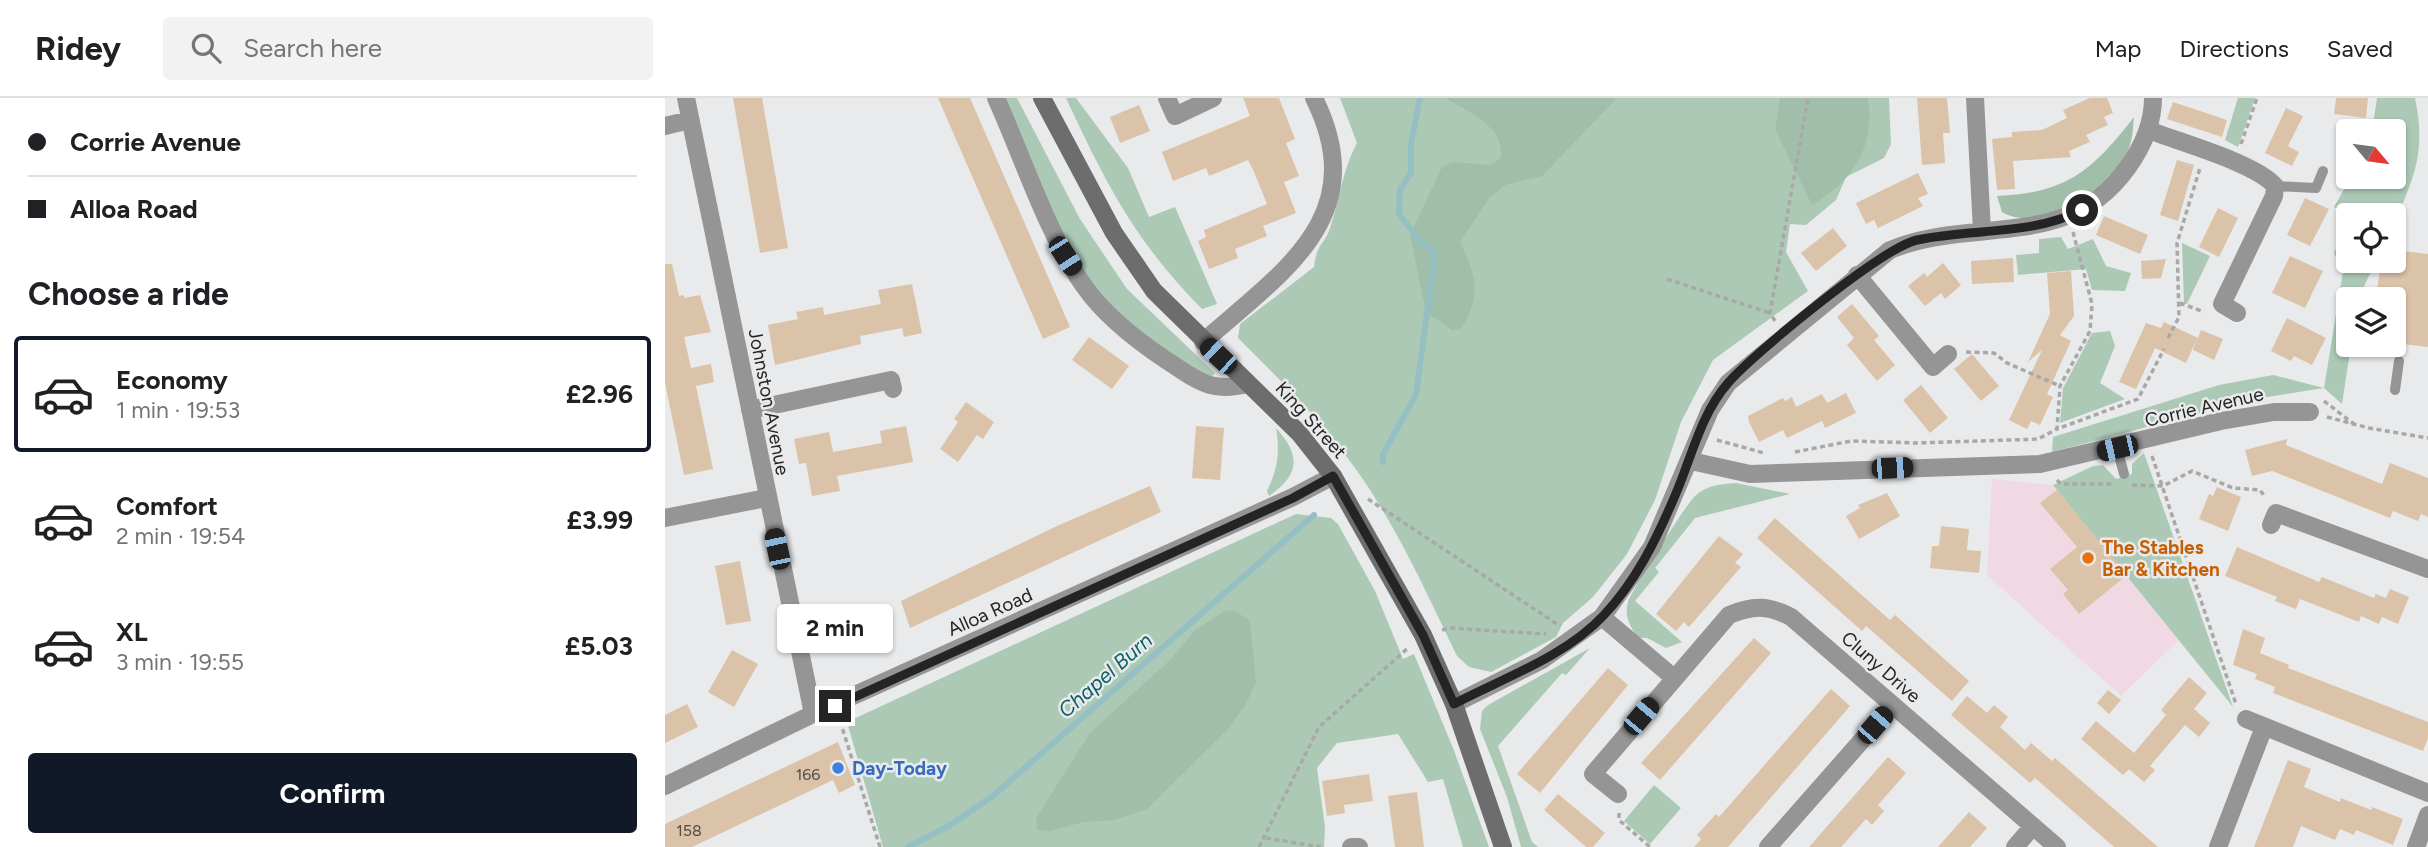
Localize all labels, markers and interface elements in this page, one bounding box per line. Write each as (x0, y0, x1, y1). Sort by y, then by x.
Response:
search box (163, 17, 653, 80)
text: Ridey (35, 29, 121, 68)
icon: search (187, 29, 225, 67)
text: Search here (243, 32, 382, 64)
text: Map (2095, 34, 2141, 63)
text: Directions (2179, 34, 2289, 63)
text: Saved (2327, 34, 2393, 63)
north arrow (2336, 119, 2406, 189)
map controls (2336, 119, 2406, 357)
text: Corrie Avenue (70, 126, 241, 158)
text: Alloa Road (70, 193, 198, 225)
route start (2066, 194, 2098, 226)
button: locate (2336, 203, 2406, 273)
car (1045, 233, 1086, 279)
text: Choose a ride (28, 275, 229, 313)
button: layers (2336, 287, 2406, 357)
street label: Johnston Avenue (744, 327, 794, 477)
car (1196, 334, 1241, 378)
icon: car (32, 363, 95, 426)
text: Economy (116, 364, 228, 396)
street label: King Street (1270, 377, 1352, 463)
text: £2.96 (566, 378, 633, 410)
street label: Corrie Avenue (2142, 382, 2266, 432)
text: 1 min · 19:53 (116, 396, 240, 424)
car (2095, 433, 2140, 463)
car (1871, 457, 1914, 479)
icon: car (32, 489, 95, 552)
text: Comfort (116, 490, 218, 522)
text: £3.99 (566, 504, 633, 536)
text: 2 min · 19:54 (116, 522, 245, 550)
car (763, 526, 792, 572)
place label: The Stables Bar & Kitchen (2102, 536, 2220, 581)
marker: The Stables Bar & Kitchen (2080, 550, 2096, 566)
street label: Alloa Road (944, 583, 1036, 641)
callout: 2 min (777, 604, 893, 654)
text: 2 min (806, 614, 864, 642)
icon: car (32, 615, 95, 678)
text: XL (116, 616, 148, 648)
street label: Cluny Drive (1837, 626, 1925, 708)
water label: Chapel Burn (1053, 627, 1157, 723)
text: £5.03 (565, 630, 633, 662)
text: 3 min · 19:55 (116, 648, 244, 676)
route end (819, 690, 851, 722)
car (1620, 693, 1663, 739)
car (1854, 702, 1897, 748)
button: Confirm (28, 753, 637, 833)
place label: Day-Today (852, 757, 947, 780)
marker: Day-Today (830, 760, 846, 776)
house number: 166 (796, 765, 820, 784)
house number: 158 (676, 821, 702, 840)

